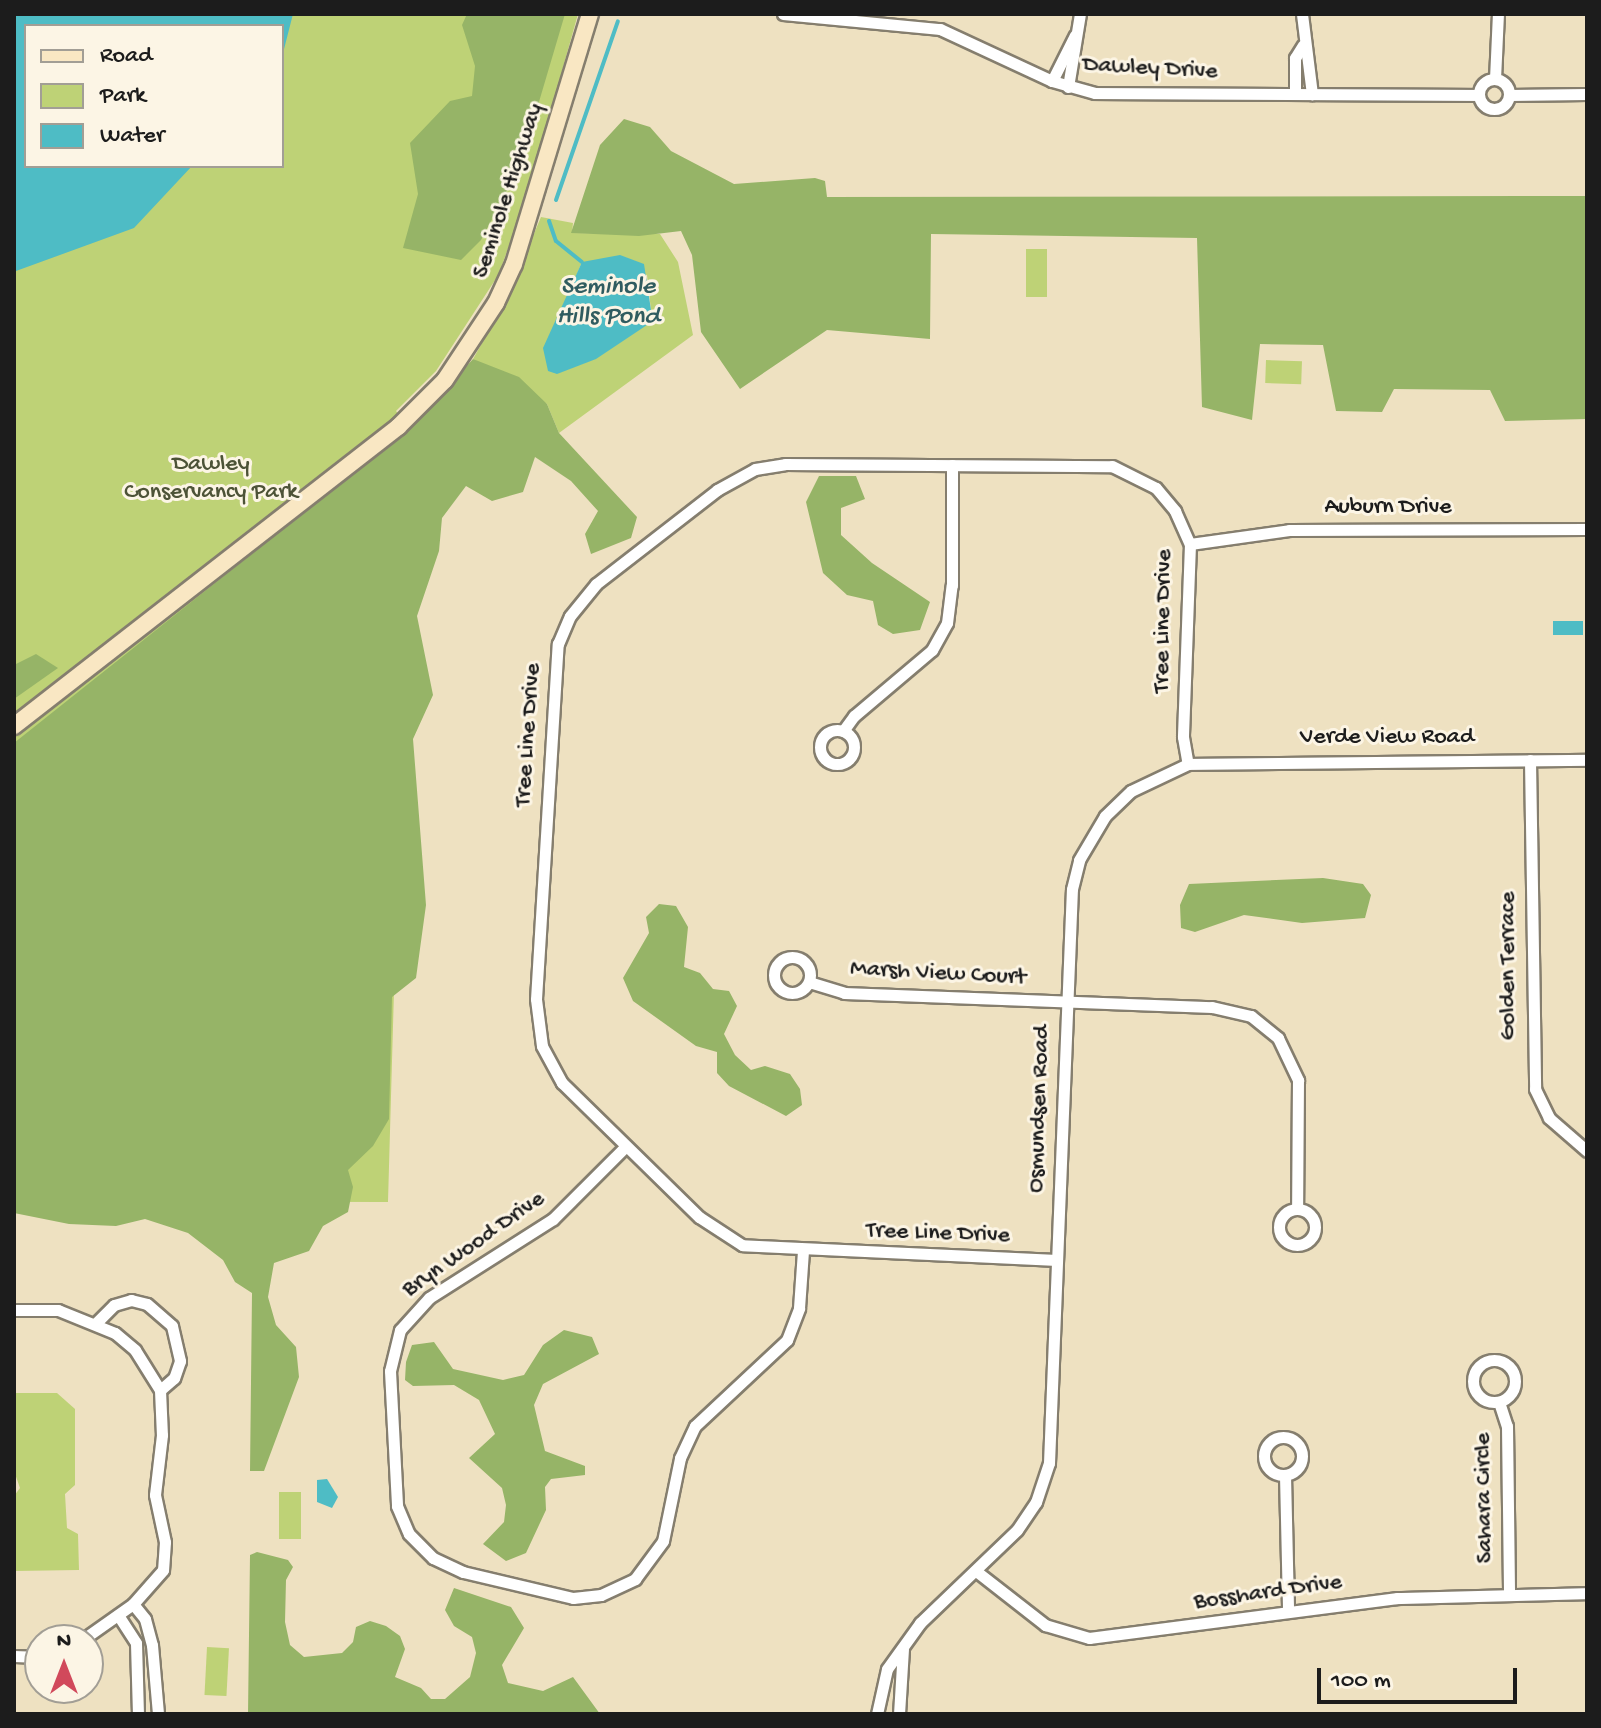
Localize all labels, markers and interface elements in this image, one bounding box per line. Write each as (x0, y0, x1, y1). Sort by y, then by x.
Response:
legend (24, 24, 284, 168)
text: Road (100, 42, 152, 71)
street label: Dawley Drive (1082, 51, 1218, 87)
text: Park (100, 82, 146, 111)
street label: Seminole Highway (467, 100, 551, 282)
text: Water (100, 122, 164, 151)
water label: Seminole Hills Pond (556, 272, 660, 334)
park label: Dawley Conservancy Park (124, 451, 298, 507)
street label: Auburn Drive (1324, 494, 1452, 522)
street label: Tree Line Drive (1148, 549, 1180, 693)
street label: Tree Line Drive (510, 662, 548, 808)
street label: Verde View Road (1300, 724, 1474, 752)
street label: Golden Terrace (1495, 892, 1523, 1040)
street label: Marsh View Court (849, 955, 1027, 993)
street label: Osmundsen Road (1023, 1025, 1057, 1193)
street label: Bryn Wood Drive (397, 1185, 551, 1305)
street label: Tree Line Drive (866, 1217, 1010, 1251)
street label: Sahara Circle (1469, 1432, 1501, 1564)
street label: Bosshard Drive (1192, 1568, 1344, 1618)
north arrow (24, 1624, 104, 1704)
text: N (57, 1629, 71, 1655)
scale bar (1321, 1652, 1521, 1702)
text: 100 m (1331, 1667, 1391, 1696)

